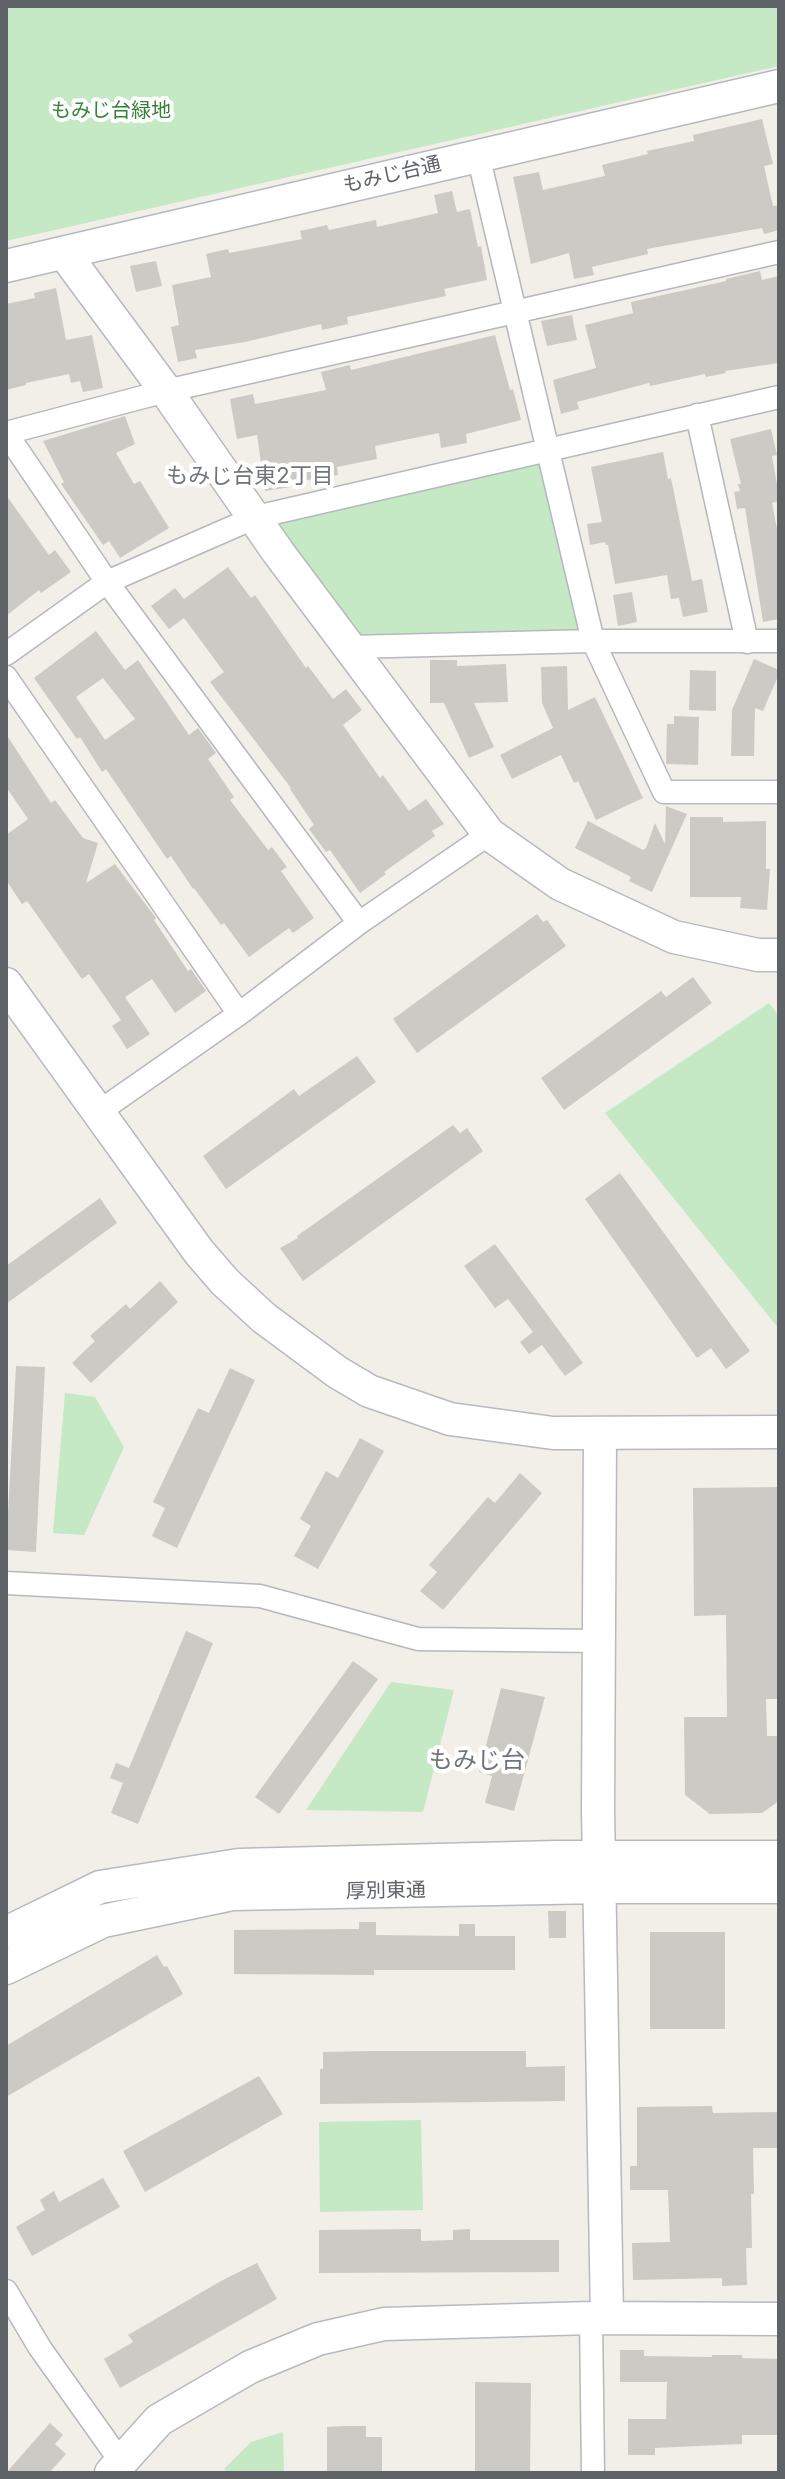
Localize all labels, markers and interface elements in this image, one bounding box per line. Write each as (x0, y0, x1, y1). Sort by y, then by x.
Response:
park label: もみじ台緑地 (51, 99, 171, 123)
street label: もみじ台通 (341, 152, 443, 198)
district label: もみじ台東2丁目 (166, 463, 334, 489)
district label: もみじ台 (429, 1747, 525, 1775)
street label: 厚別東通 (346, 1878, 426, 1904)

